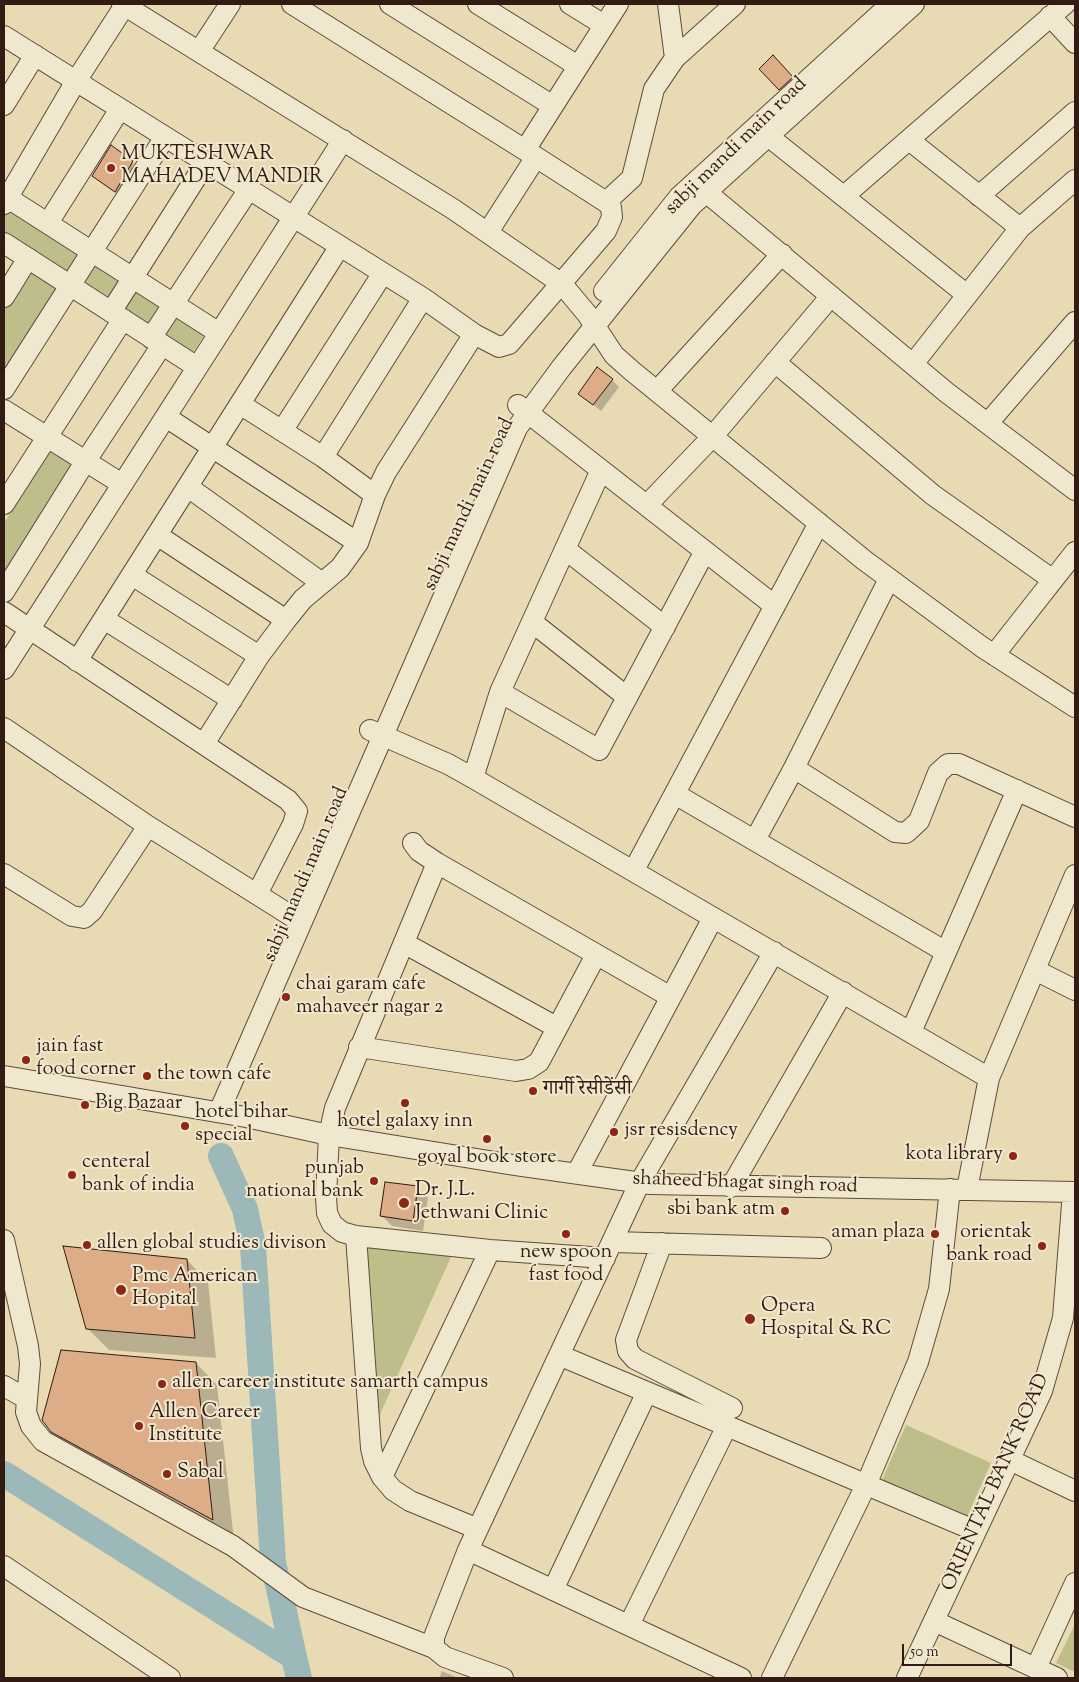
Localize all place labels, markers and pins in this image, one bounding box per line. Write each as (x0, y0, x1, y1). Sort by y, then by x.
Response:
place label: MUKTESHWAR MAHADEV MANDIR (121, 144, 323, 191)
marker: MUKTESHWAR MAHADEV MANDIR (105, 162, 117, 174)
place label: chai garam cafe mahaveer nagar 2 (296, 974, 443, 1021)
marker: chai garam cafe mahaveer nagar 2 (280, 991, 292, 1003)
place label: jain fast food corner (36, 1036, 136, 1083)
marker: jain fast food corner (20, 1054, 32, 1066)
place label: the town cafe (157, 1064, 271, 1088)
marker: the town cafe (141, 1070, 153, 1082)
place label: गार्गी रेसीडेंसी (543, 1079, 632, 1103)
marker: गार्गी रेसीडेंसी (527, 1085, 539, 1097)
place label: Big Bazaar (95, 1093, 182, 1117)
marker: hotel galaxy inn (399, 1097, 411, 1109)
marker: Big Bazaar (79, 1099, 91, 1111)
place label: hotel bihar special (195, 1102, 288, 1149)
place label: hotel galaxy inn (337, 1111, 473, 1135)
marker: hotel bihar special (179, 1120, 191, 1132)
place label: jsr resisdency (624, 1120, 738, 1144)
marker: jsr resisdency (608, 1126, 620, 1138)
marker: goyal book store (481, 1133, 493, 1145)
place label: kota library (905, 1144, 1003, 1168)
place label: goyal book store (417, 1147, 557, 1171)
marker: kota library (1007, 1150, 1019, 1162)
place label: centeral bank of india (82, 1152, 195, 1199)
place label: punjab national bank (246, 1158, 364, 1205)
marker: centeral bank of india (66, 1169, 78, 1181)
marker: punjab national bank (368, 1175, 380, 1187)
place label: Dr. J.L. Jethwani Clinic (415, 1180, 548, 1227)
marker: Dr. J.L. Jethwani Clinic (397, 1196, 411, 1210)
place label: sbi bank atm (667, 1199, 775, 1223)
marker: sbi bank atm (779, 1205, 791, 1217)
place label: aman plaza (831, 1222, 925, 1246)
place label: orientak bank road (946, 1222, 1032, 1269)
marker: new spoon fast food (560, 1228, 572, 1240)
marker: aman plaza (929, 1228, 941, 1240)
place label: allen global studies divison (97, 1233, 327, 1257)
marker: allen global studies divison (81, 1239, 93, 1251)
marker: orientak bank road (1036, 1240, 1048, 1252)
place label: new spoon fast food (520, 1242, 612, 1289)
place label: Pmc American Hopital (132, 1266, 258, 1313)
marker: Pmc American Hopital (114, 1283, 128, 1297)
place label: Opera Hospital & RC (761, 1296, 891, 1343)
marker: Opera Hospital & RC (743, 1312, 757, 1326)
place label: allen career institute samarth campus (172, 1372, 488, 1396)
marker: allen career institute samarth campus (156, 1378, 168, 1390)
place label: Allen Career Institute (149, 1402, 260, 1449)
marker: Allen Career Institute (133, 1420, 145, 1432)
place label: Sabal (177, 1462, 224, 1486)
marker: Sabal (161, 1468, 173, 1480)

